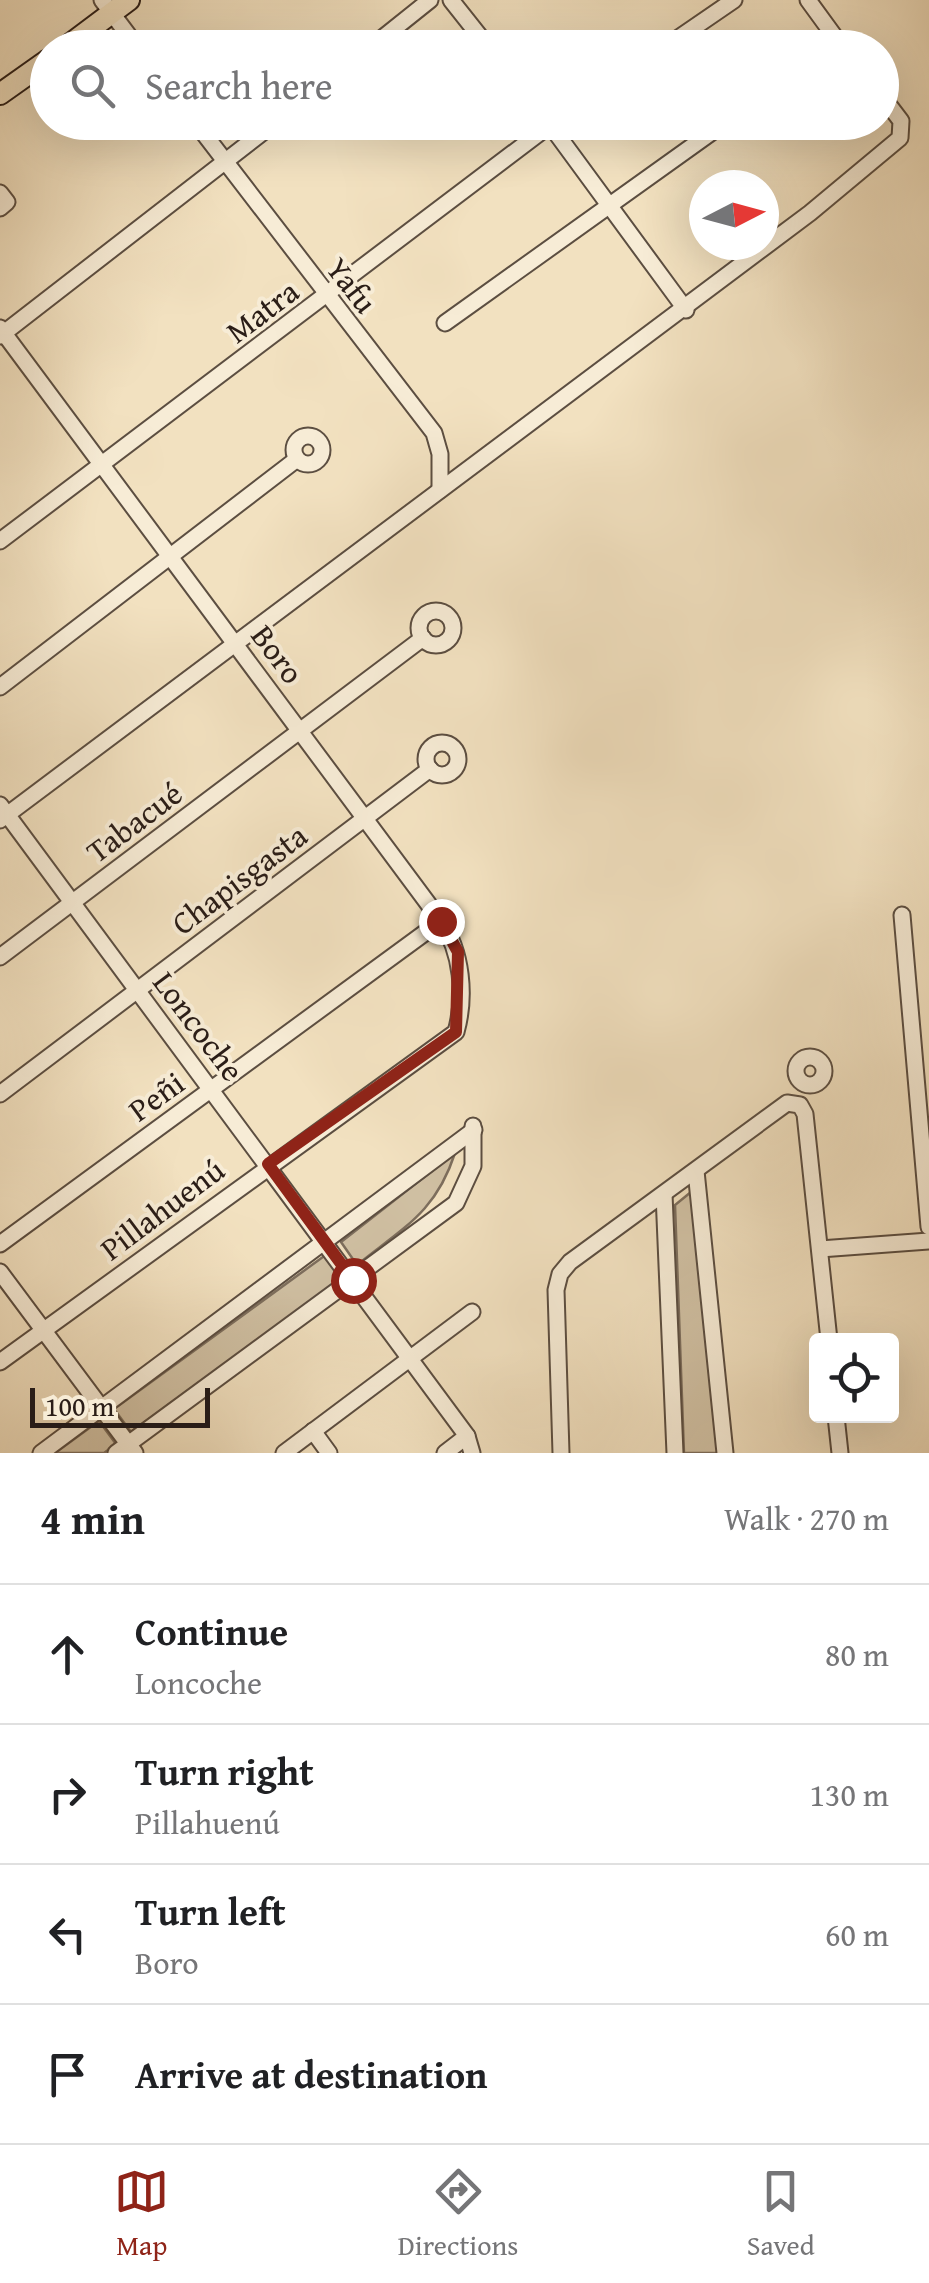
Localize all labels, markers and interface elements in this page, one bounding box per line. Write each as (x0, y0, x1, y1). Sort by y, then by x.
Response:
search box (30, 30, 899, 140)
text: Search here (145, 57, 333, 113)
icon: search (65, 58, 120, 113)
north arrow (689, 170, 779, 260)
street label: Yafu (315, 247, 389, 324)
street label: Matra (216, 268, 308, 354)
street label: Boro (240, 615, 316, 693)
street label: Tabacué (76, 770, 192, 874)
street label: Chapisgasta (161, 812, 317, 946)
route end (419, 899, 465, 945)
street label: Loncoche (142, 961, 256, 1091)
street label: Peñi (118, 1060, 194, 1132)
street label: Pillahuenú (90, 1146, 235, 1271)
route start (331, 1258, 377, 1304)
map controls (809, 1333, 899, 1423)
button: locate (809, 1333, 899, 1423)
scale bar (30, 1383, 210, 1428)
text: 100 m (45, 1385, 114, 1426)
text: 4 min (40, 1488, 145, 1549)
text: Walk · 270 m (724, 1495, 889, 1542)
text: Continue (135, 1603, 288, 1659)
icon: ahead (40, 1627, 95, 1682)
text: 80 m (825, 1631, 889, 1678)
text: Loncoche (135, 1659, 262, 1706)
text: Turn right (135, 1743, 314, 1799)
icon: right (40, 1767, 95, 1822)
text: 130 m (810, 1771, 889, 1818)
text: Pillahuenú (135, 1799, 280, 1846)
text: Turn left (135, 1883, 286, 1939)
icon: left (40, 1907, 95, 1962)
text: 60 m (825, 1911, 889, 1958)
text: Boro (135, 1939, 199, 1986)
text: Arrive at destination (135, 2046, 488, 2102)
icon: arrive (40, 2047, 95, 2102)
tab: Map (114, 2164, 169, 2265)
tab: Directions (398, 2164, 518, 2265)
tab: Saved (747, 2164, 815, 2265)

